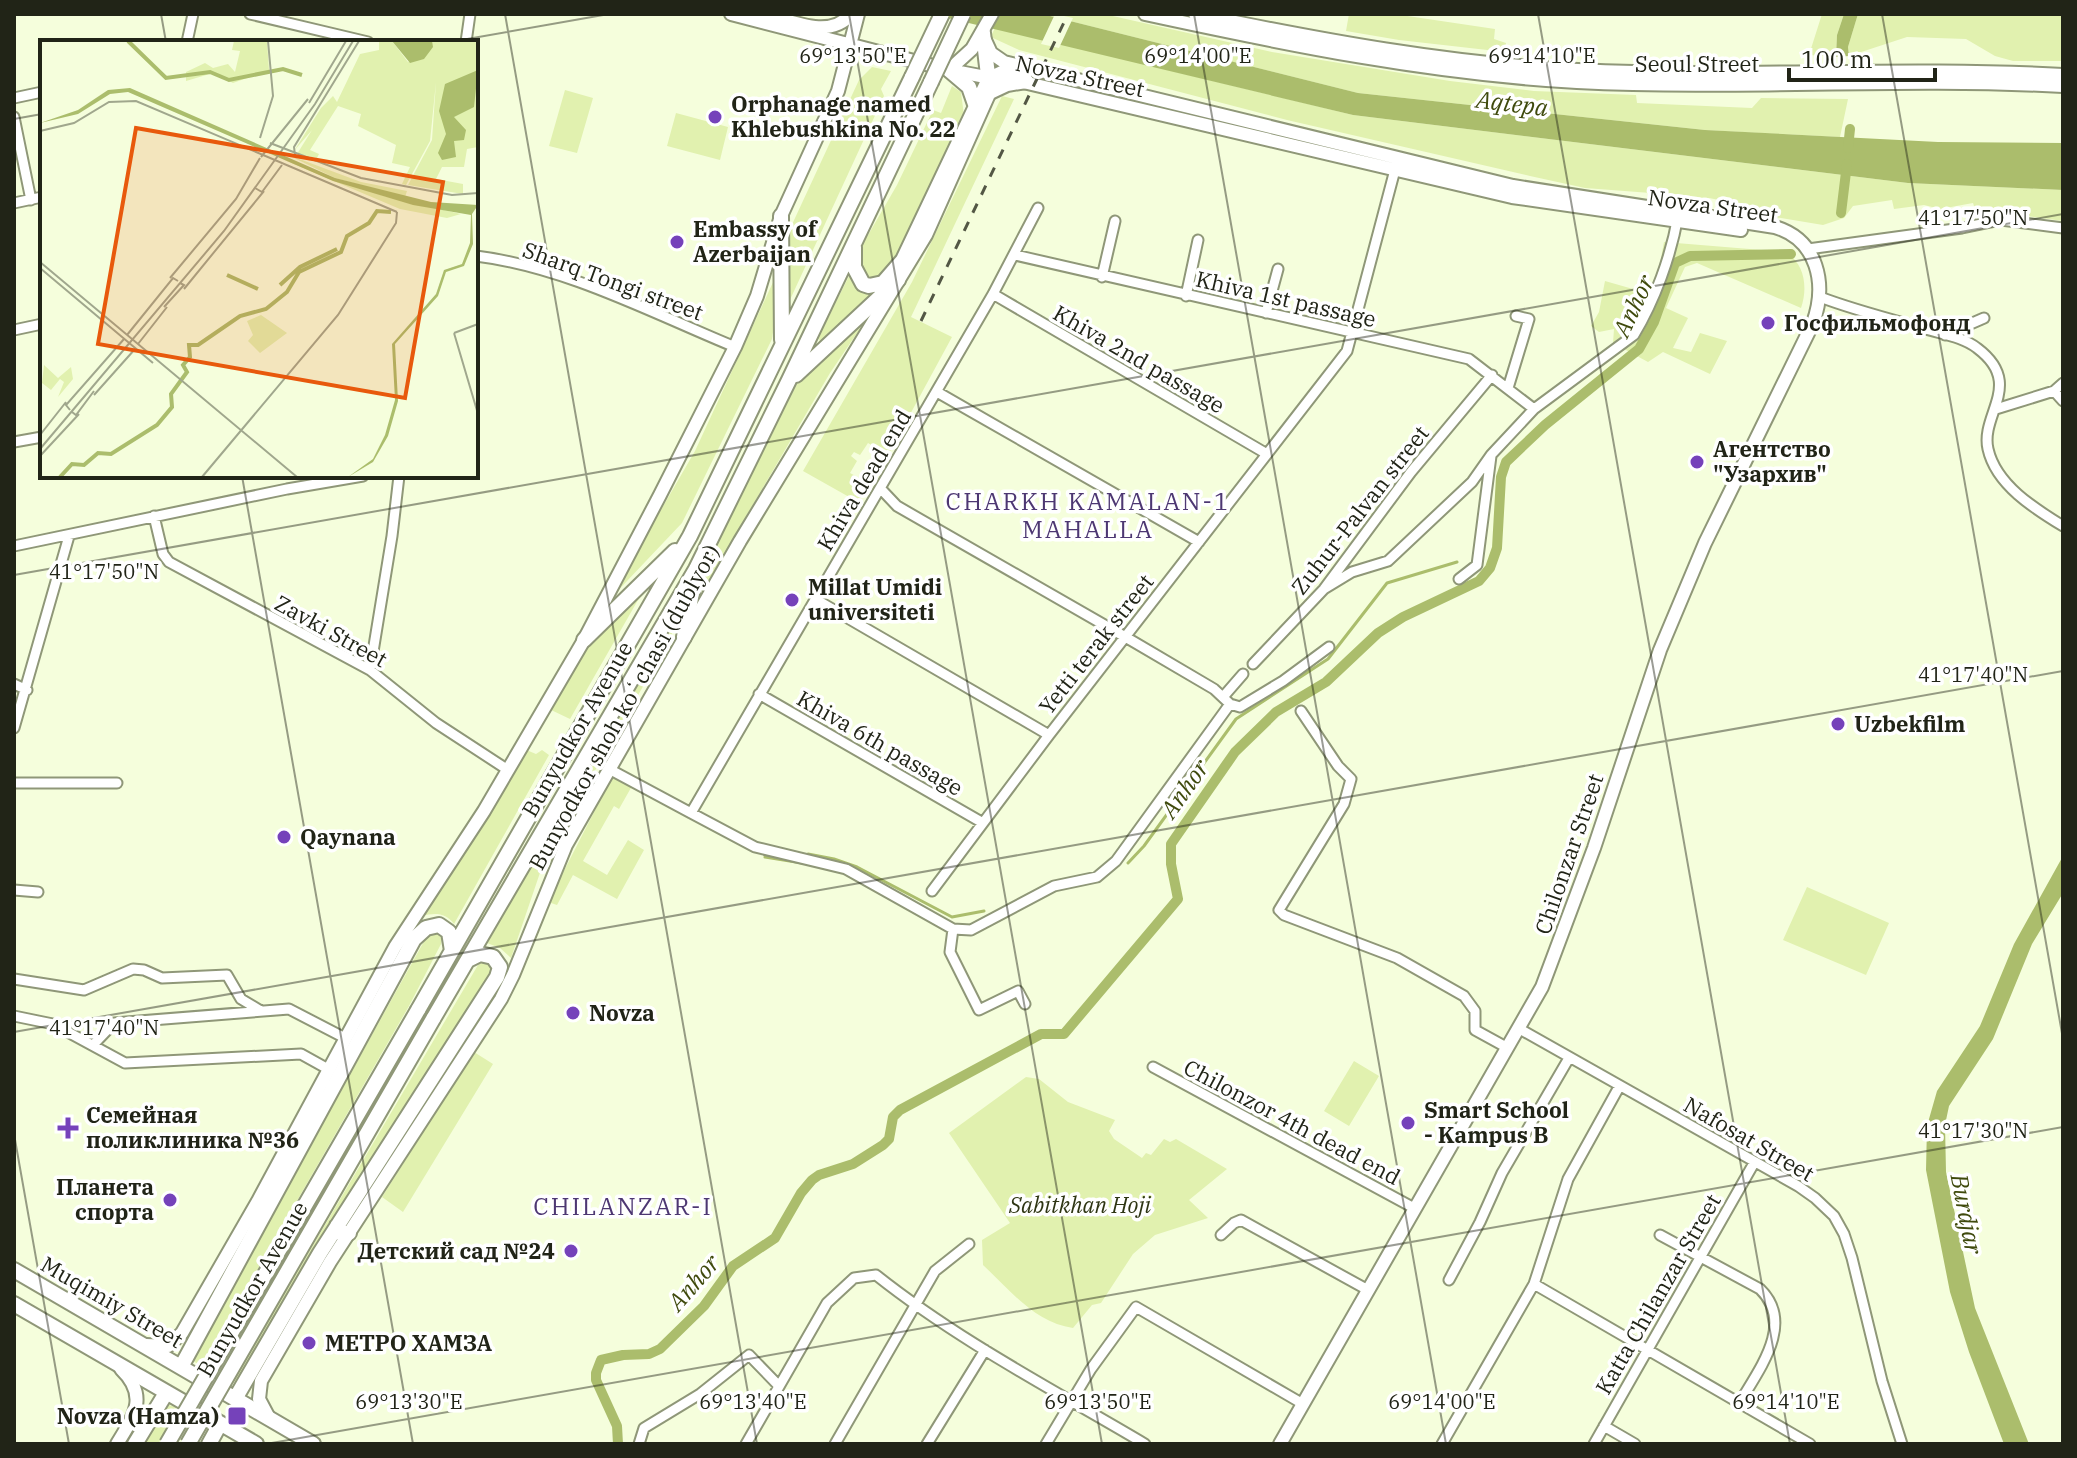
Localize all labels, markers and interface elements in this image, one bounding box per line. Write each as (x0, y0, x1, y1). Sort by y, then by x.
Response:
scale bar (1789, 32, 1935, 82)
inset map (40, 40, 478, 478)
text: 69°13'50"E (799, 42, 907, 69)
text: 69°14'00"E (1144, 42, 1252, 69)
text: 69°14'10"E (1488, 42, 1596, 69)
text: 100 m (1801, 43, 1873, 75)
street label: Novza Street (1013, 48, 1147, 103)
street label: Seoul Street (1635, 49, 1759, 78)
water label: Aqtepa (1472, 82, 1550, 123)
place label: Orphanage named Khlebushkina No. 22 (731, 89, 956, 143)
marker: Orphanage named Khlebushkina No. 22 (706, 108, 724, 126)
street label: Novza Street (1646, 182, 1780, 229)
text: 41°17'50"N (1918, 204, 2028, 231)
place label: Embassy of Azerbaijan (693, 214, 818, 268)
marker: Embassy of Azerbaijan (668, 233, 686, 251)
street label: Sharq Tongi street (519, 234, 708, 327)
street label: Khiva 1st passage (1193, 264, 1379, 333)
water label: Anhor (1604, 268, 1662, 343)
street label: Khiva 2nd passage (1048, 298, 1230, 419)
place label: Госфильмофонд (1784, 308, 1970, 337)
marker: Госфильмофонд (1759, 314, 1777, 332)
street label: Khiva dead end (810, 404, 917, 556)
street label: Zuhur-Palvan street (1284, 419, 1435, 600)
place label: Агентство "Узархив" (1713, 434, 1831, 488)
marker: Агентство "Узархив" (1688, 453, 1706, 471)
district label: CHARKH KAMALAN-1 MAHALLA (946, 485, 1230, 545)
street label: Bunyodkor shoh koʻchasi (dublyor) (522, 539, 725, 875)
text: 41°17'50"N (49, 558, 159, 585)
street label: Yetti terak street (1032, 568, 1160, 720)
place label: Millat Umidi universiteti (808, 572, 942, 626)
street label: Zavki Street (270, 588, 393, 673)
marker: Millat Umidi universiteti (783, 591, 801, 609)
street label: Bunyudkor Avenue (515, 636, 639, 822)
text: 41°17'40"N (1918, 661, 2028, 688)
street label: Khiva 6th passage (792, 683, 969, 802)
place label: Uzbekfilm (1854, 709, 1965, 738)
marker: Uzbekfilm (1829, 715, 1847, 733)
water label: Anhor (1151, 752, 1217, 826)
street label: Chilonzar Street (1527, 770, 1610, 938)
place label: Qaynana (300, 822, 396, 851)
marker: Qaynana (275, 828, 293, 846)
place label: Novza (589, 998, 655, 1027)
marker: Novza (564, 1004, 582, 1022)
text: 41°17'40"N (49, 1014, 159, 1041)
street label: Chilonzor 4th dead end (1179, 1052, 1405, 1191)
street label: Nafosat Street (1679, 1090, 1820, 1188)
place label: Smart School - Kampus B (1424, 1095, 1569, 1149)
place label: Семейная поликлиника №36 (86, 1100, 299, 1154)
marker: Smart School - Kampus B (1399, 1114, 1417, 1132)
marker: Семейная поликлиника №36 (57, 1117, 79, 1139)
text: 41°17'30"N (1918, 1117, 2028, 1144)
water label: Burdjar (1943, 1170, 1991, 1258)
place label: Планета спорта (56, 1172, 154, 1226)
street label: Katta Chilanzar Street (1588, 1188, 1727, 1399)
district label: CHILANZAR-I (533, 1190, 713, 1222)
park label: Sabitkhan Hoji (1008, 1190, 1151, 1219)
marker: Планета спорта (161, 1191, 179, 1209)
street label: Bunyudkor Avenue (190, 1196, 314, 1382)
place label: Детский сад №24 (358, 1236, 555, 1265)
marker: Детский сад №24 (562, 1242, 580, 1260)
water label: Anhor (659, 1246, 727, 1319)
street label: Muqimiy Street (36, 1249, 189, 1354)
place label: МЕТРО ХАМЗА (325, 1328, 493, 1357)
marker: МЕТРО ХАМЗА (300, 1334, 318, 1352)
text: 69°13'30"E (355, 1388, 463, 1415)
text: 69°13'40"E (699, 1388, 807, 1415)
text: 69°13'50"E (1044, 1388, 1152, 1415)
text: 69°14'00"E (1388, 1388, 1496, 1415)
text: 69°14'10"E (1732, 1388, 1840, 1415)
place label: Novza (Hamza) (57, 1401, 219, 1430)
marker: Novza (Hamza) (226, 1405, 248, 1427)

